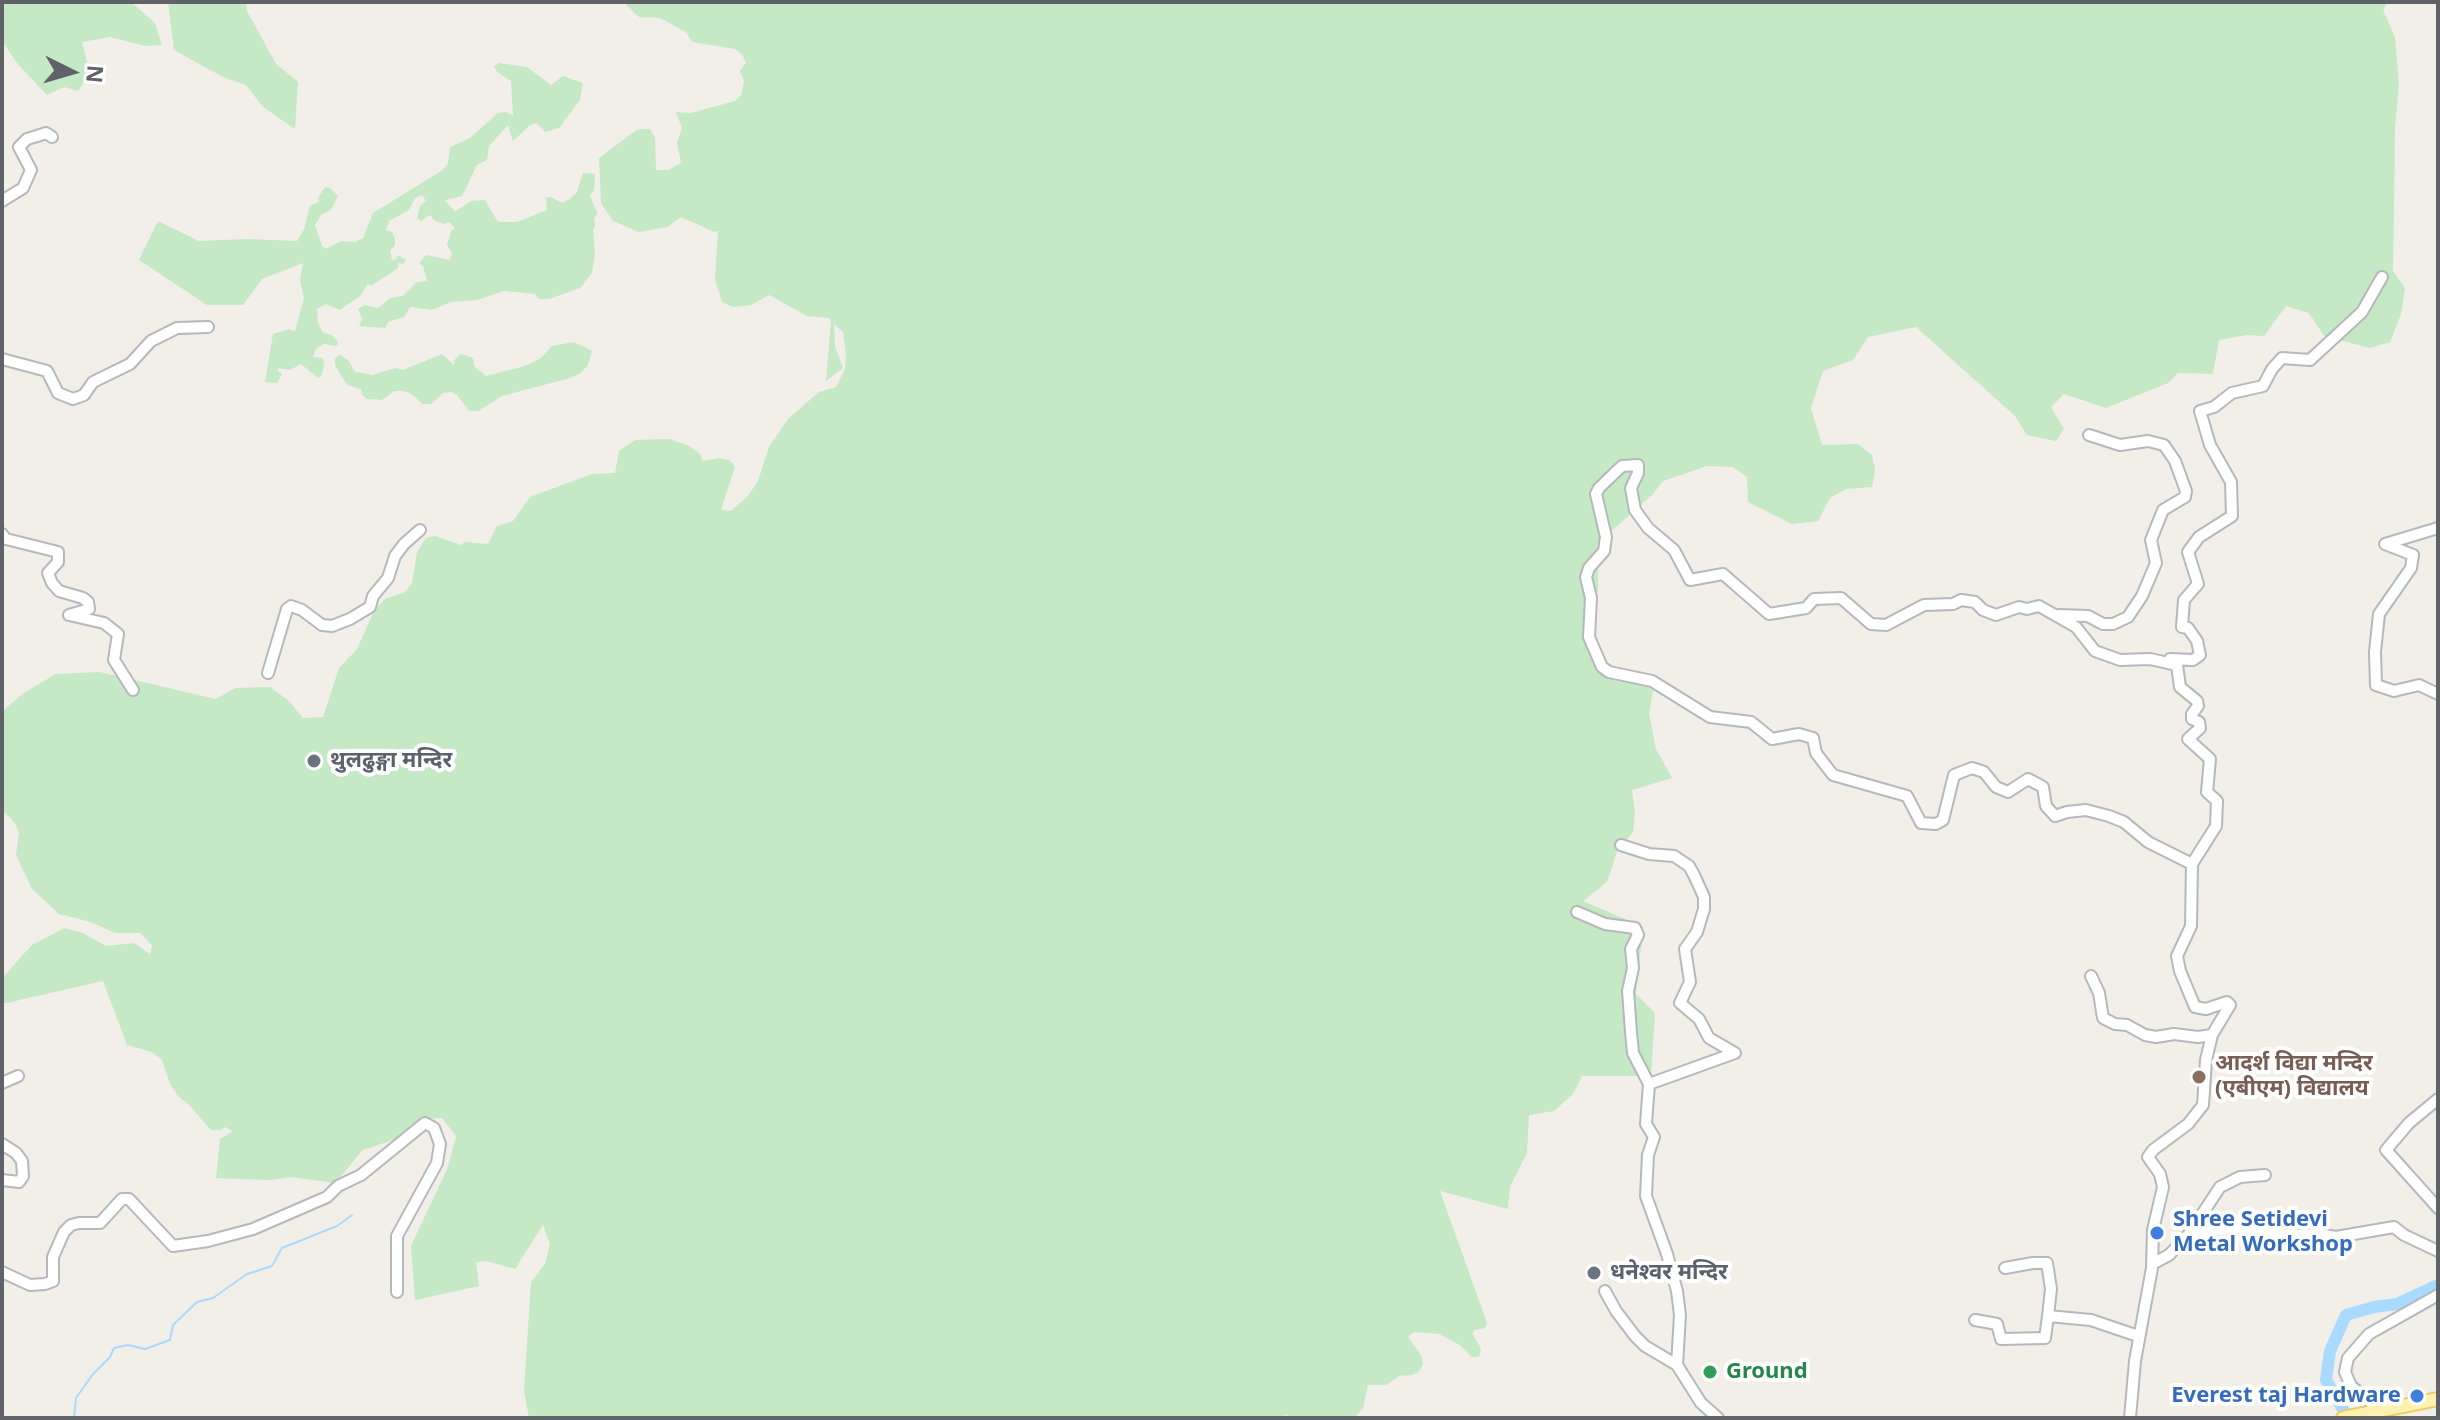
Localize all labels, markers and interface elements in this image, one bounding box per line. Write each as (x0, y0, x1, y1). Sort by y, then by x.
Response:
north arrow (32, 32, 112, 112)
text: N (80, 64, 112, 84)
place label: थुलढुङ्गा मन्दिर (330, 748, 452, 774)
marker: थुलढुङ्गा मन्दिर (305, 752, 323, 770)
place label: आदर्श विद्या मन्दिर (एबीएम) विद्यालय (2215, 1051, 2373, 1102)
marker: आदर्श विद्या मन्दिर (एबीएम) विद्यालय (2190, 1068, 2208, 1086)
place label: Shree Setidevi Metal Workshop (2173, 1207, 2353, 1258)
marker: Shree Setidevi Metal Workshop (2148, 1224, 2166, 1242)
place label: धनेश्वर मन्दिर (1610, 1260, 1728, 1286)
marker: धनेश्वर मन्दिर (1585, 1264, 1603, 1282)
place label: Ground (1726, 1359, 1808, 1385)
marker: Ground (1701, 1363, 1719, 1381)
place label: Everest taj Hardware (2171, 1383, 2401, 1409)
marker: Everest taj Hardware (2408, 1387, 2426, 1405)

